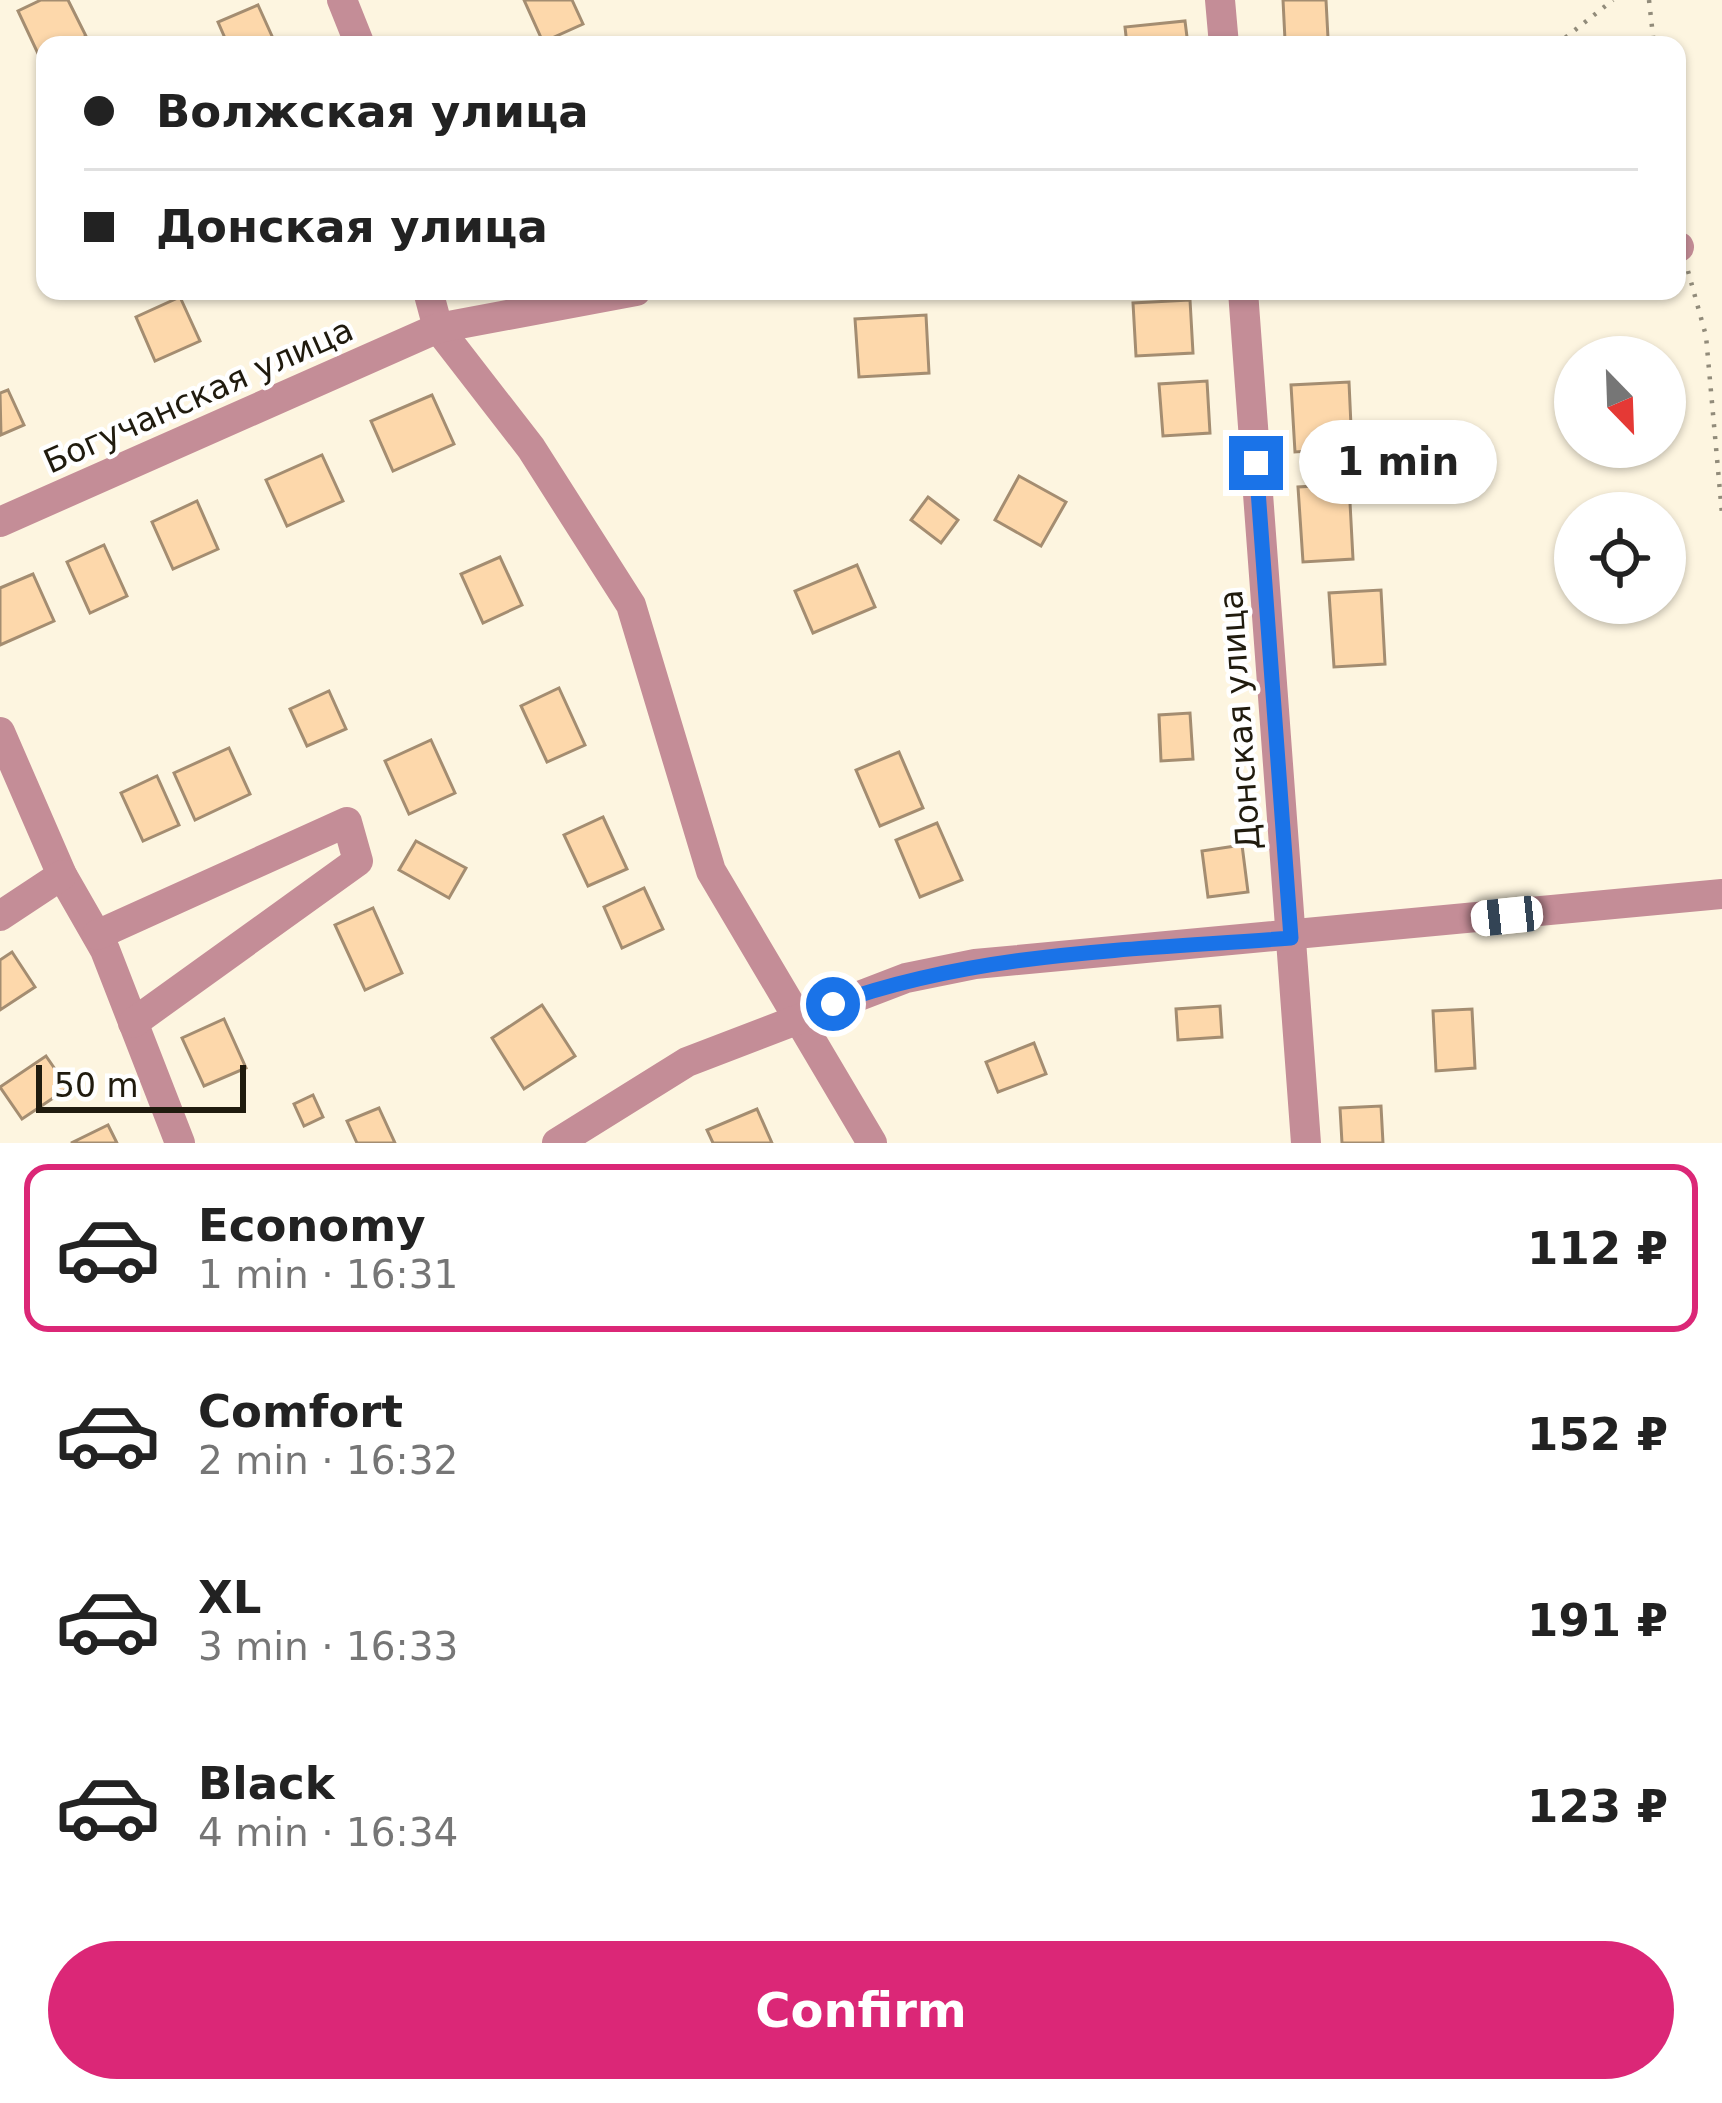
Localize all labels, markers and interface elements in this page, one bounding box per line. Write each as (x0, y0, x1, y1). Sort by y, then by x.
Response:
text: Волжская улица (156, 85, 589, 138)
text: Донская улица (156, 200, 548, 253)
street label: Богучанская улица (38, 310, 359, 481)
north arrow (1554, 336, 1686, 468)
map controls (1554, 336, 1686, 624)
callout: 1 min (1298, 421, 1496, 505)
route end (1229, 436, 1283, 490)
text: 1 min (1337, 439, 1459, 484)
button: locate (1554, 492, 1686, 624)
street label: Донская улица (1211, 588, 1268, 851)
car (1469, 894, 1545, 938)
route start (806, 977, 860, 1031)
scale bar (36, 1059, 246, 1112)
text: 50 m (54, 1066, 139, 1105)
icon: car (54, 1194, 162, 1302)
text: Economy (198, 1199, 426, 1252)
text: 112 ₽ (1527, 1222, 1668, 1275)
text: 1 min · 16:31 (198, 1252, 458, 1297)
icon: car (54, 1380, 162, 1488)
text: Comfort (198, 1385, 403, 1438)
text: 152 ₽ (1527, 1408, 1668, 1461)
text: 2 min · 16:32 (198, 1438, 458, 1483)
icon: car (54, 1566, 162, 1674)
text: XL (198, 1571, 261, 1624)
text: 191 ₽ (1527, 1594, 1668, 1647)
text: 3 min · 16:33 (198, 1624, 458, 1669)
icon: car (54, 1752, 162, 1860)
text: Black (198, 1757, 335, 1810)
text: 123 ₽ (1527, 1780, 1668, 1833)
text: 4 min · 16:34 (198, 1810, 458, 1855)
button: Confirm (48, 1941, 1674, 2079)

